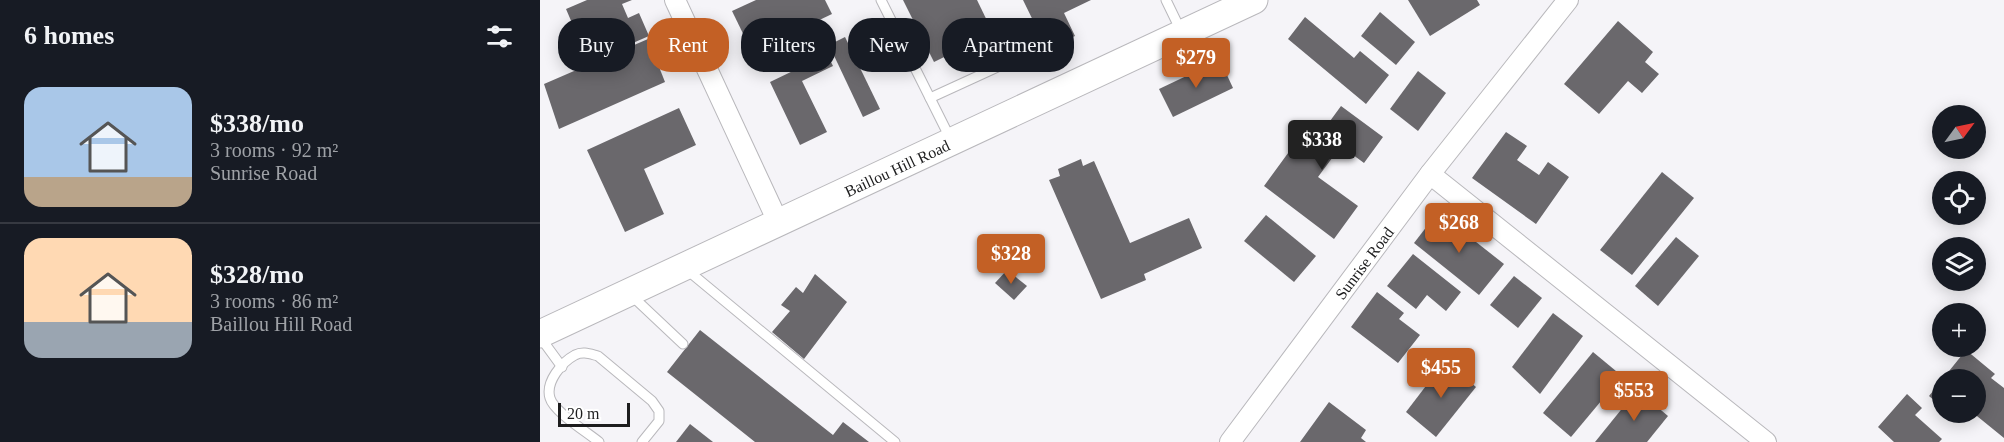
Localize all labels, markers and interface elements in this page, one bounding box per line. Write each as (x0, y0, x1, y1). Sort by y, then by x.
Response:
chip: Buy (558, 18, 635, 72)
chip: Rent (647, 18, 729, 72)
chip: Filters (741, 18, 836, 72)
chip: New (848, 18, 930, 72)
chip: Apartment (942, 18, 1074, 72)
icon: filters (483, 20, 516, 53)
text: 6 homes (24, 21, 114, 50)
pin: $279 (1160, 38, 1232, 89)
text: $279 (1176, 46, 1216, 68)
north arrow (1932, 105, 1986, 159)
map controls (1932, 105, 1986, 423)
text: $338/mo (210, 109, 304, 138)
icon: home (72, 111, 144, 183)
pin: $338 (1286, 120, 1358, 171)
text: $338 (1302, 128, 1342, 150)
street label: Baillou Hill Road (842, 137, 952, 200)
text: 3 rooms · 92 m² (210, 139, 338, 161)
text: Sunrise Road (210, 162, 317, 184)
button: locate (1932, 171, 1986, 225)
pin: $268 (1423, 203, 1495, 254)
text: $268 (1439, 211, 1479, 233)
street label: Sunrise Road (1332, 224, 1397, 303)
pin: $328 (975, 234, 1047, 285)
button: layers (1932, 237, 1986, 291)
text: $328 (991, 242, 1031, 264)
text: $328/mo (210, 260, 304, 289)
icon: home (72, 262, 144, 334)
text: 3 rooms · 86 m² (210, 290, 338, 312)
button: + (1932, 303, 1986, 357)
text: Baillou Hill Road (210, 313, 352, 335)
pin: $455 (1405, 348, 1477, 399)
text: $455 (1421, 356, 1461, 378)
button: − (1932, 369, 1986, 423)
pin: $553 (1598, 371, 1670, 422)
text: $553 (1614, 379, 1654, 401)
scale bar (558, 400, 630, 428)
text: 20 m (567, 405, 599, 422)

